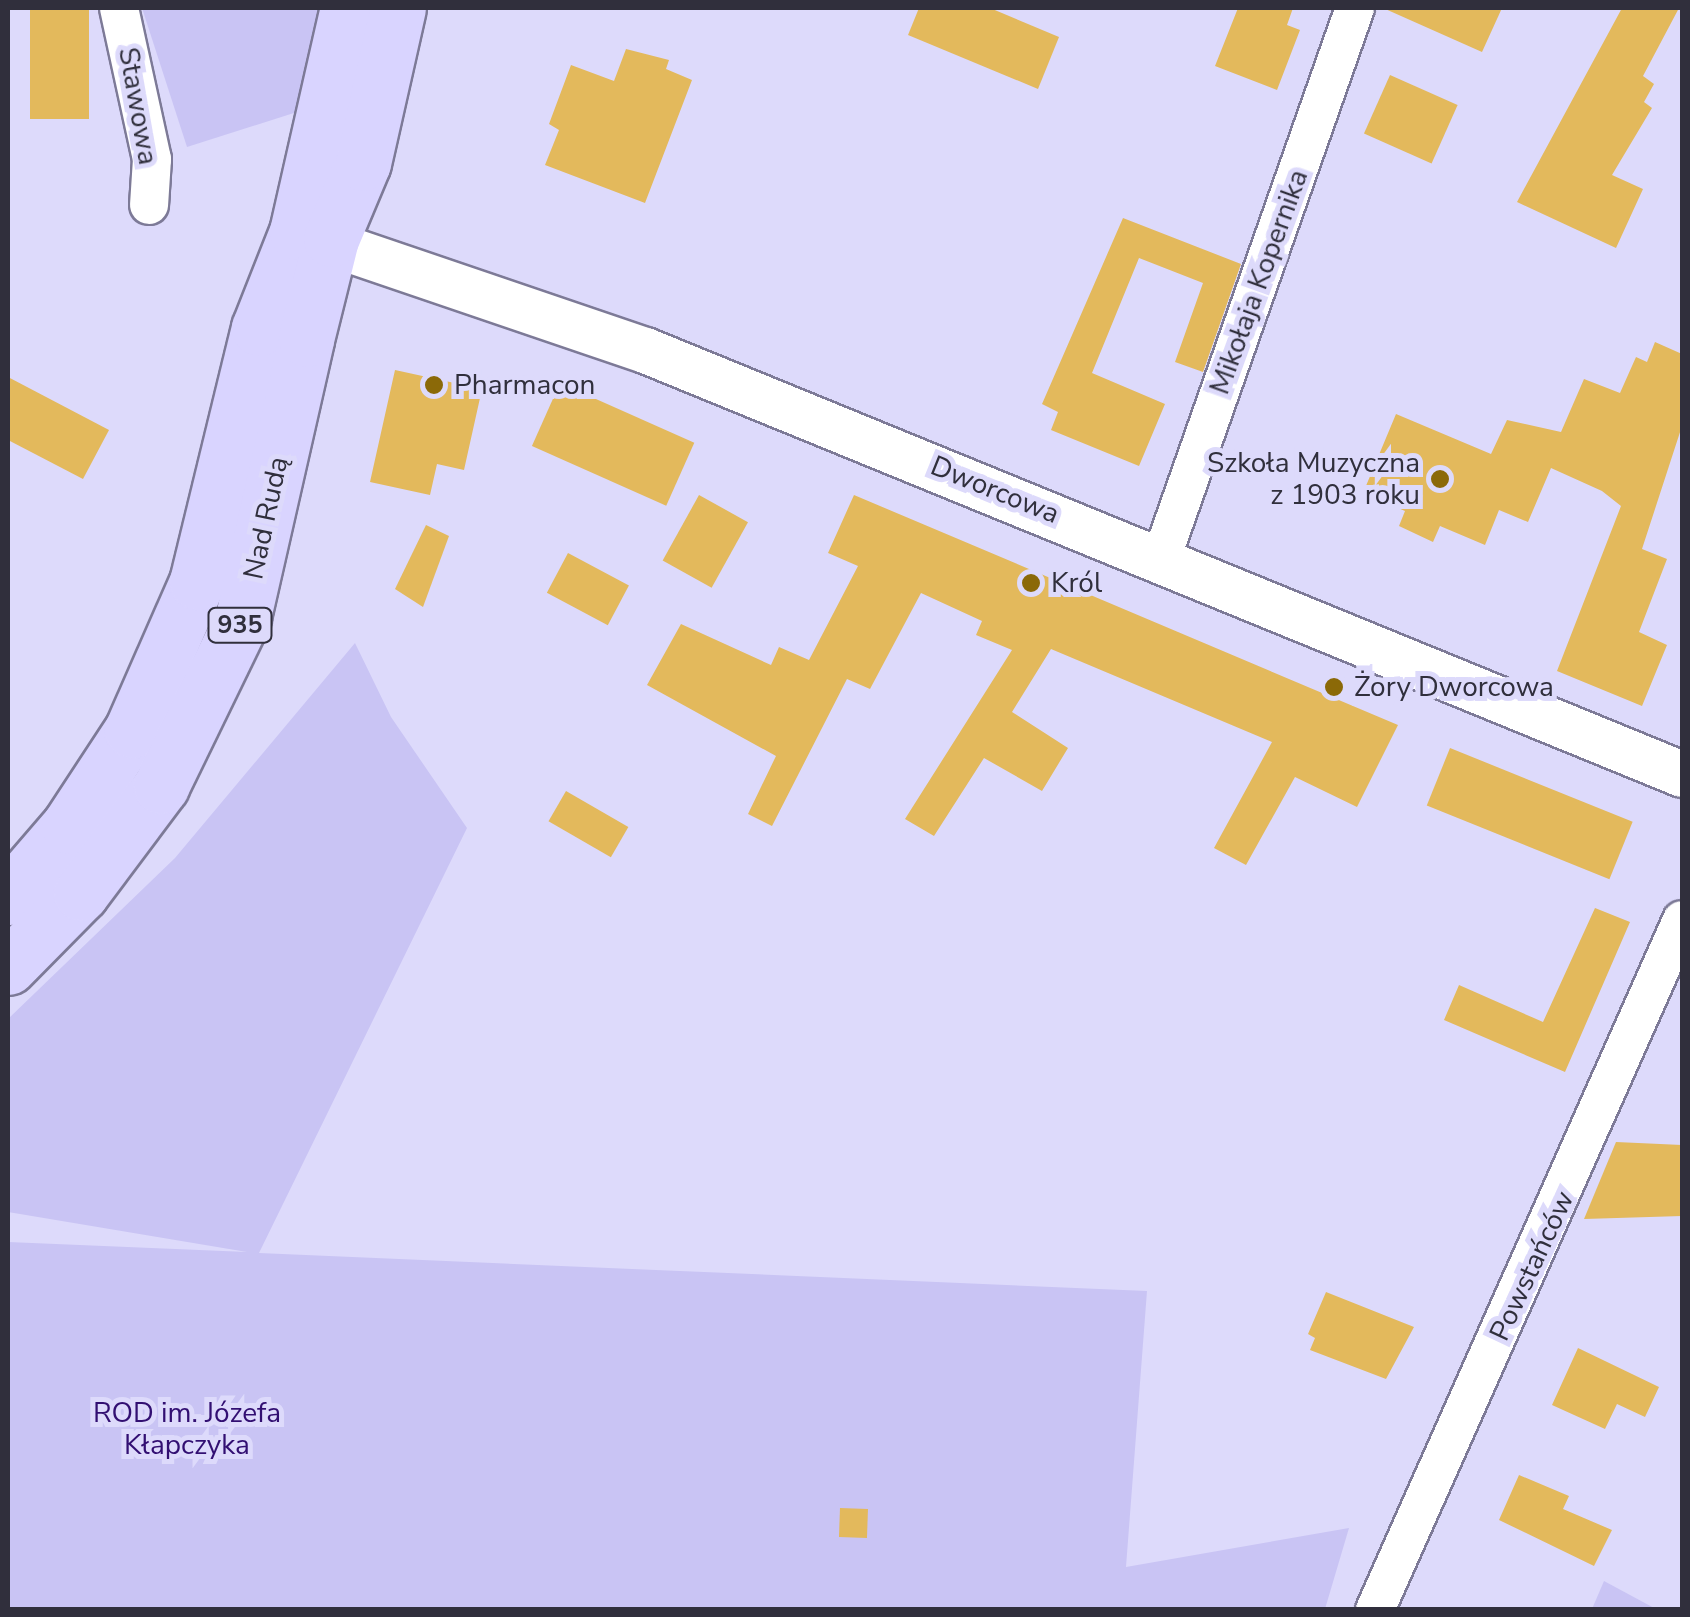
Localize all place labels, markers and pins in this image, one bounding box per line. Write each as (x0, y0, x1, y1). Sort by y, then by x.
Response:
place label: Pharmacon (454, 368, 595, 402)
marker: Pharmacon (423, 374, 445, 396)
place label: Szkoła Muzyczna z 1903 roku (1207, 446, 1420, 512)
marker: Szkoła Muzyczna z 1903 roku (1429, 468, 1451, 490)
place label: Król (1051, 566, 1102, 600)
marker: Król (1020, 572, 1042, 594)
place label: Żory Dworcowa (1354, 670, 1554, 704)
marker: Żory Dworcowa (1323, 676, 1345, 698)

